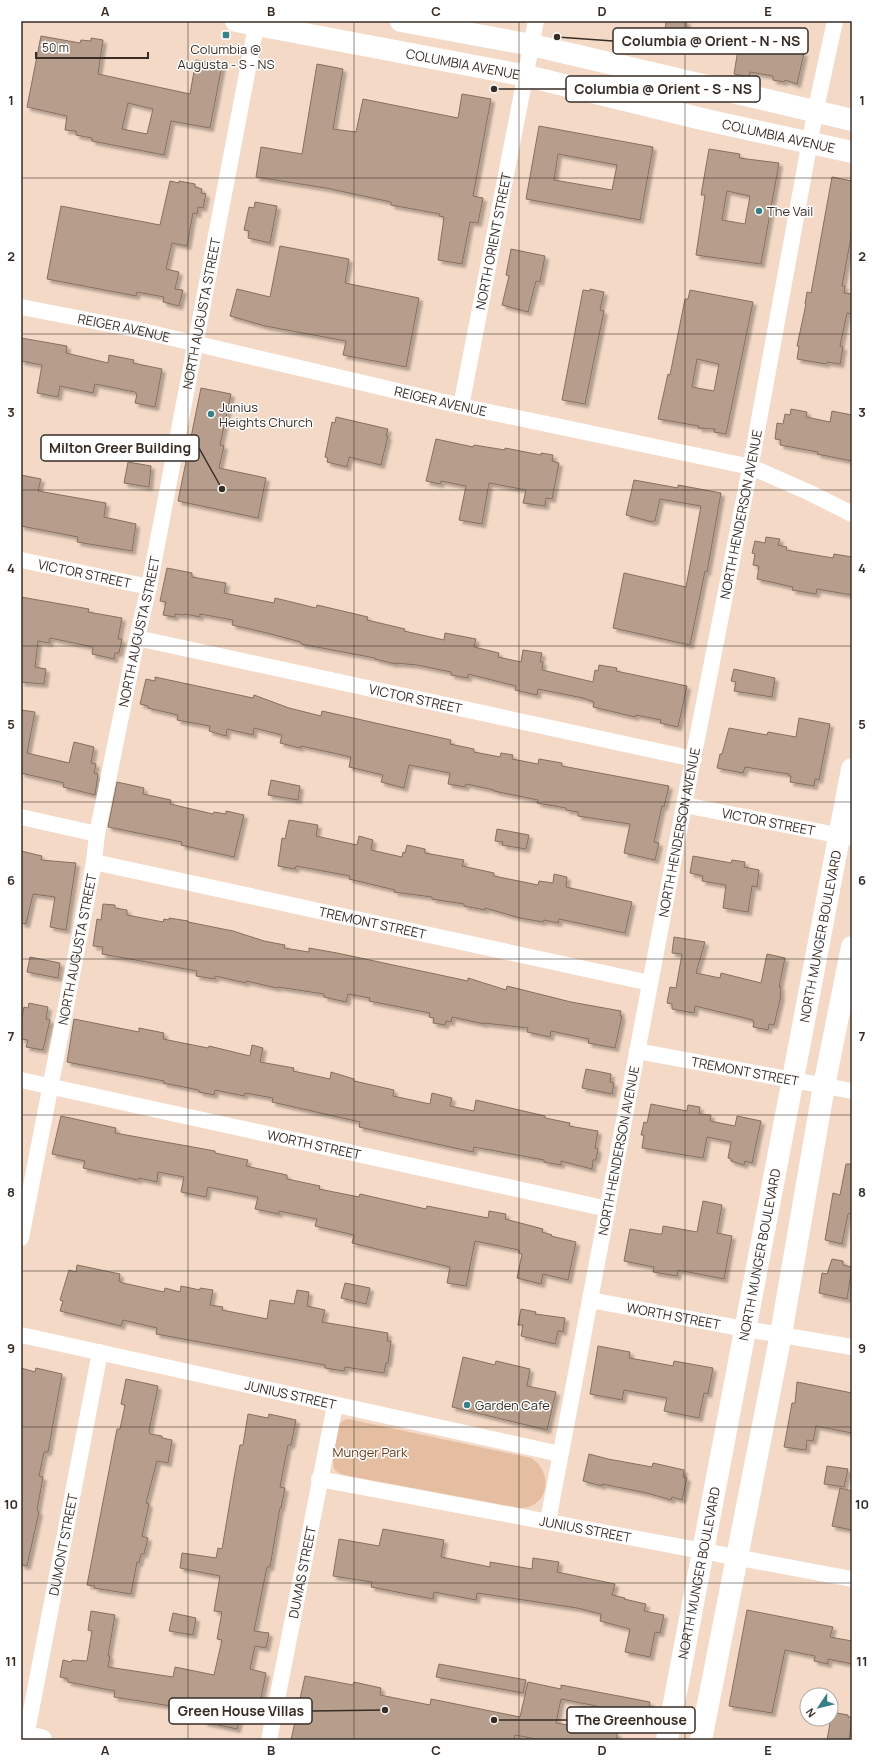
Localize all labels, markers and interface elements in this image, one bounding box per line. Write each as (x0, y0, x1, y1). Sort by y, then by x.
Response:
text: A (101, 2, 110, 20)
text: B (267, 2, 275, 20)
text: C (431, 2, 441, 20)
text: D (597, 2, 607, 20)
text: E (764, 2, 772, 20)
callout: Columbia @ Orient - N - NS (613, 28, 808, 54)
marker: Columbia @ Augusta - S - NS (221, 30, 231, 40)
text: Columbia @ Orient - N - NS (622, 31, 800, 50)
scale bar (36, 34, 148, 60)
text: 50 m (42, 39, 69, 56)
place label: Columbia @ Augusta - S - NS (178, 40, 274, 73)
street label: COLUMBIA AVENUE (405, 44, 521, 83)
callout: Columbia @ Orient - S - NS (566, 76, 760, 102)
text: Columbia @ Orient - S - NS (574, 79, 752, 98)
text: 1 (8, 91, 14, 109)
text: 1 (859, 91, 865, 109)
street label: COLUMBIA AVENUE (721, 115, 837, 157)
street label: NORTH ORIENT STREET (471, 171, 515, 311)
place label: The Vail (767, 202, 813, 220)
marker: The Vail (754, 206, 764, 216)
street label: NORTH AUGUSTA STREET (178, 236, 224, 391)
text: 2 (7, 247, 15, 265)
text: 2 (858, 247, 866, 265)
street label: REIGER AVENUE (76, 309, 172, 346)
street label: REIGER AVENUE (393, 382, 488, 420)
place label: Junius Heights Church (219, 398, 313, 431)
text: 3 (7, 403, 15, 421)
text: 3 (858, 403, 866, 421)
marker: Junius Heights Church (206, 409, 216, 419)
street label: NORTH HENDERSON AVENUE (716, 428, 766, 601)
callout: Milton Greer Building (41, 435, 199, 461)
text: Milton Greer Building (49, 438, 191, 457)
street label: NORTH AUGUSTA STREET (114, 554, 164, 709)
street label: VICTOR STREET (36, 555, 133, 592)
text: 4 (7, 559, 15, 577)
text: 4 (858, 559, 866, 577)
street label: VICTOR STREET (367, 680, 464, 717)
text: 5 (7, 715, 15, 733)
text: 5 (858, 715, 866, 733)
street label: NORTH HENDERSON AVENUE (654, 746, 704, 919)
street label: VICTOR STREET (720, 804, 817, 840)
street label: NORTH MUNGER BOULEVARD (795, 849, 845, 1024)
text: 6 (7, 871, 15, 889)
text: 6 (858, 871, 866, 889)
street label: NORTH AUGUSTA STREET (54, 872, 101, 1027)
street label: TREMONT STREET (317, 902, 428, 943)
text: 7 (8, 1027, 15, 1045)
text: 7 (859, 1027, 866, 1045)
street label: TREMONT STREET (690, 1052, 801, 1090)
street label: NORTH HENDERSON AVENUE (593, 1064, 643, 1237)
street label: WORTH STREET (265, 1125, 363, 1163)
street label: NORTH MUNGER BOULEVARD (734, 1167, 785, 1342)
text: 8 (7, 1183, 15, 1201)
text: 8 (858, 1183, 866, 1201)
street label: WORTH STREET (625, 1298, 722, 1333)
text: 9 (7, 1339, 15, 1357)
text: 9 (858, 1339, 866, 1357)
street label: JUNIUS STREET (243, 1376, 338, 1413)
place label: Garden Cafe (475, 1396, 550, 1414)
marker: Garden Cafe (462, 1400, 472, 1410)
park label: Munger Park (333, 1443, 408, 1461)
street label: NORTH MUNGER BOULEVARD (674, 1485, 724, 1661)
street label: DUMONT STREET (44, 1492, 82, 1597)
text: 10 (4, 1495, 18, 1513)
text: 10 (855, 1495, 869, 1513)
street label: JUNIUS STREET (538, 1512, 633, 1546)
street label: DUMAS STREET (284, 1524, 320, 1620)
text: 11 (5, 1652, 17, 1670)
text: 11 (856, 1652, 868, 1670)
north arrow (799, 1687, 839, 1727)
callout: Green House Villas (169, 1698, 312, 1724)
text: Green House Villas (178, 1701, 305, 1720)
text: N (802, 1705, 819, 1721)
callout: The Greenhouse (567, 1707, 695, 1733)
text: The Greenhouse (575, 1710, 687, 1729)
text: A (101, 1741, 110, 1759)
text: B (267, 1741, 275, 1759)
text: C (431, 1741, 441, 1759)
text: D (597, 1741, 607, 1759)
text: E (764, 1741, 772, 1759)

